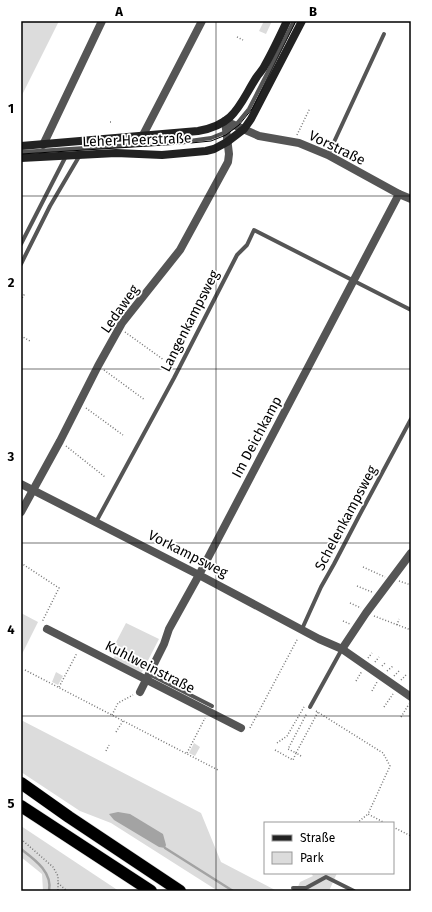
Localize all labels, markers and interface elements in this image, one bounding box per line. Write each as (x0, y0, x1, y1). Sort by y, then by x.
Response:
text: A (114, 4, 123, 19)
text: B (309, 4, 317, 19)
text: 1 (8, 101, 14, 116)
street label: Vorstraße (306, 127, 368, 169)
street label: Leher Heerstraße (82, 130, 192, 150)
street label: Langenkampsweg (157, 267, 223, 375)
text: 2 (8, 275, 15, 290)
street label: Ledaweg (97, 281, 143, 336)
street label: Im Deichkamp (228, 393, 286, 481)
text: 3 (7, 449, 15, 464)
street label: Schelenkampsweg (311, 462, 381, 573)
street label: Vorkampsweg (145, 527, 231, 582)
text: 4 (7, 622, 15, 637)
street label: Kuhlweinstraße (102, 637, 198, 697)
text: 5 (8, 796, 15, 811)
legend (264, 822, 394, 874)
text: Straße (300, 831, 335, 845)
text: Park (300, 851, 324, 865)

